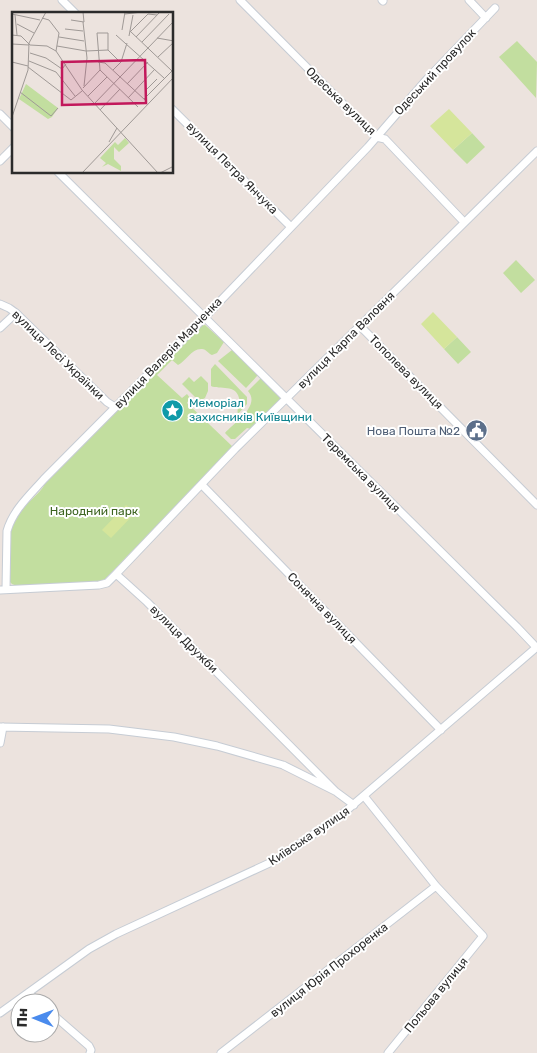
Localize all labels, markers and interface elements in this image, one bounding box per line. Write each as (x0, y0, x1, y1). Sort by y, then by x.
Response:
inset map (12, 12, 174, 174)
street label: Одеський провулок (391, 25, 479, 118)
street label: Одеська вулиця (303, 64, 379, 138)
street label: вулиця Петра Янчука (183, 119, 281, 217)
street label: вулиця Карпа Валовня (295, 289, 397, 391)
street label: вулиця Валерія Марченка (111, 295, 225, 411)
street label: вулиця Лесі Українки (9, 307, 107, 403)
street label: Тополева вулиця (366, 332, 446, 412)
place label: Меморіал захисників Київщини (189, 396, 312, 424)
place icon: Меморіал захисників Київщини (161, 398, 185, 422)
public building icon: Нова Пошта №2 (464, 419, 488, 443)
place label: Нова Пошта №2 (367, 424, 460, 438)
street label: Теремська вулиця (319, 431, 403, 515)
park label: Народний парк (50, 504, 139, 518)
street label: Сонячна вулиця (285, 570, 359, 646)
street label: вулиця Дружби (147, 602, 221, 676)
street label: Київська вулиця (266, 804, 352, 868)
street label: вулиця Юрія Прохоренка (267, 920, 391, 1020)
street label: Польова вулиця (401, 955, 471, 1035)
north arrow (10, 993, 60, 1043)
text: Пн (14, 1008, 31, 1028)

